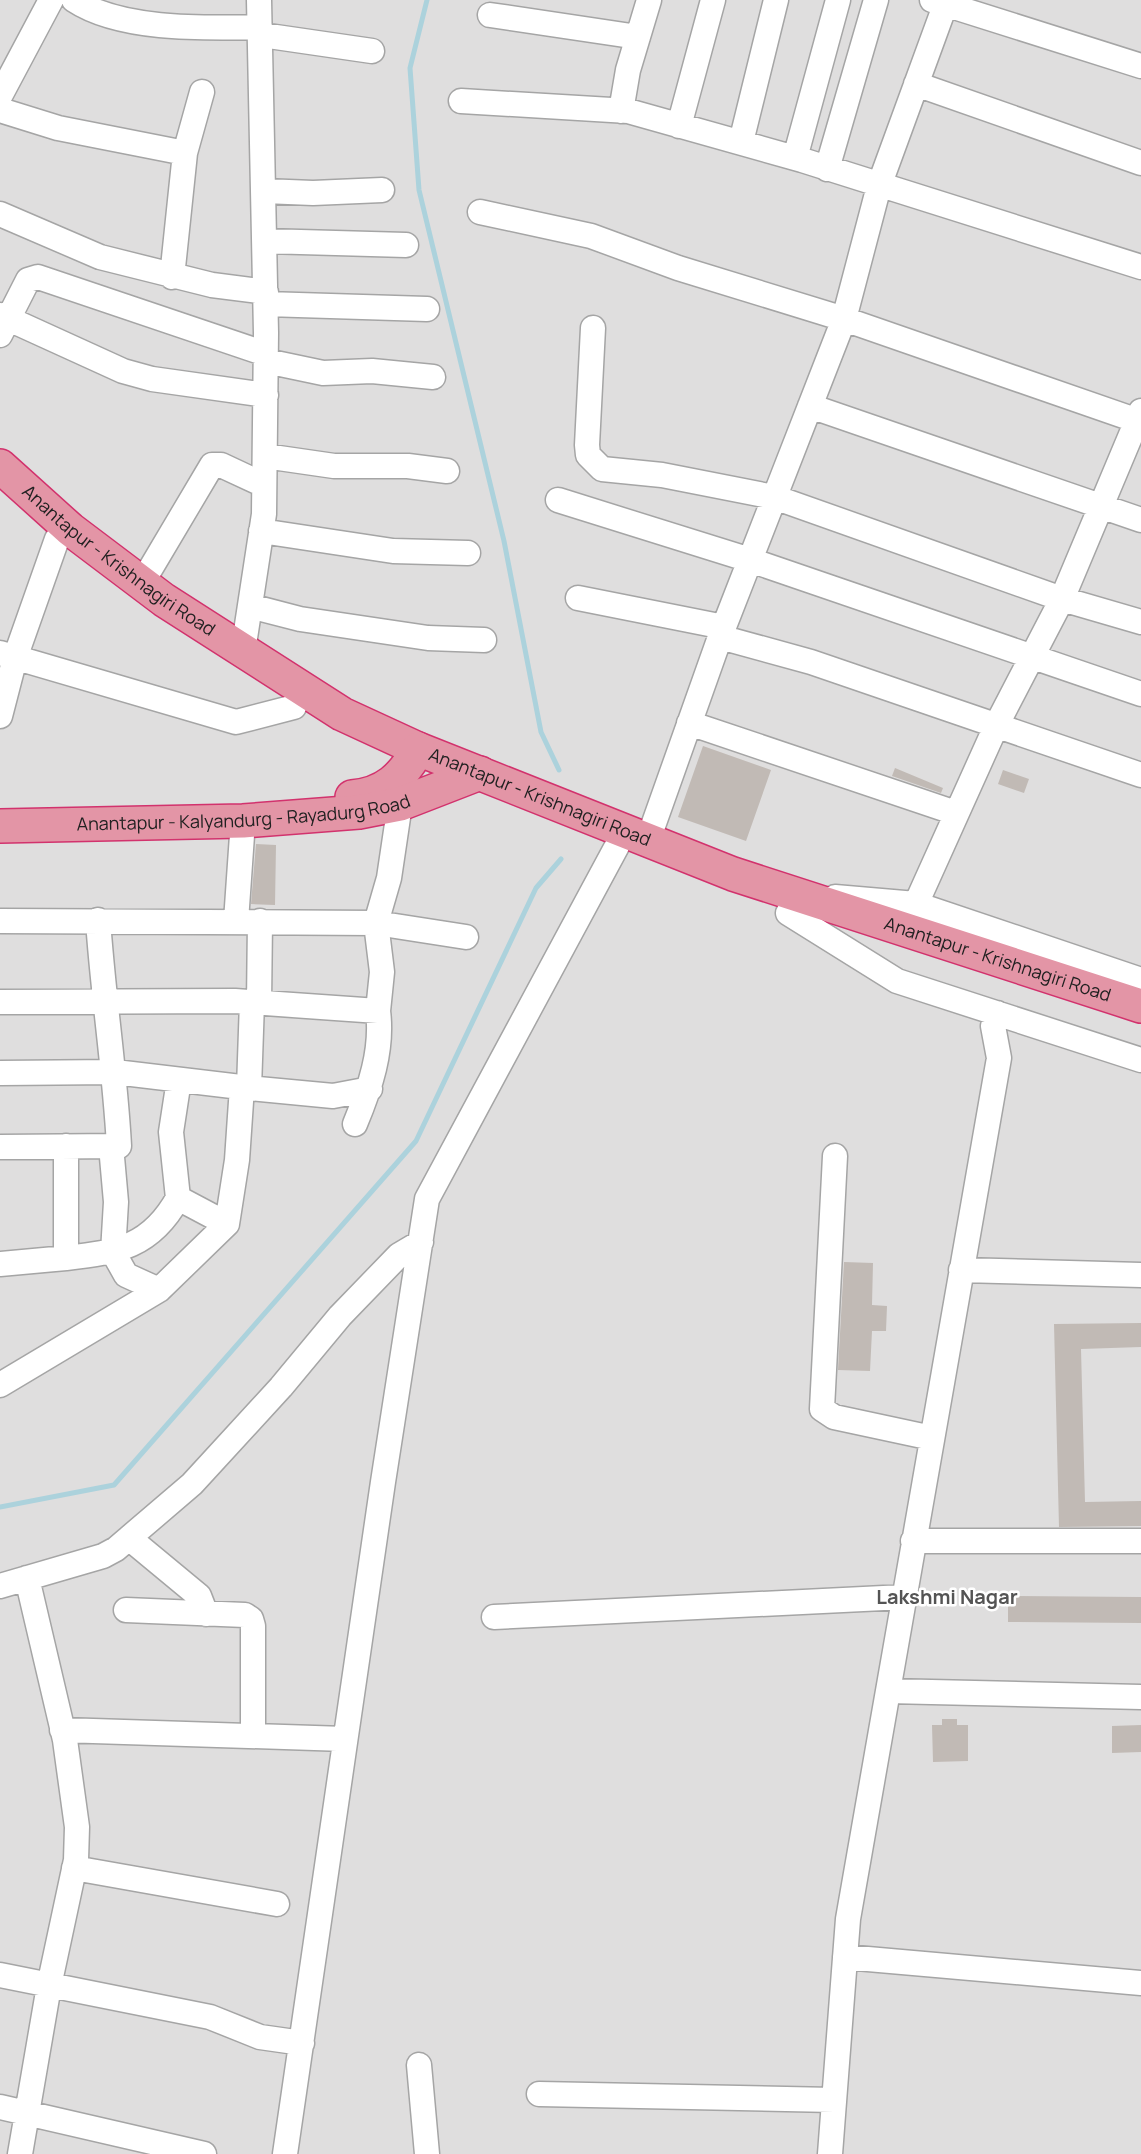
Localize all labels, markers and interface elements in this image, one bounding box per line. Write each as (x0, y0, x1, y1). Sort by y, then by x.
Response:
street label: Anantapur - Krishnagiri Road (18, 479, 220, 641)
street label: Anantapur - Krishnagiri Road (426, 742, 655, 851)
street label: Anantapur - Kalyandurg - Rayadurg Road (76, 788, 413, 835)
street label: Anantapur - Krishnagiri Road (882, 911, 1114, 1007)
district label: Lakshmi Nagar (876, 1583, 1018, 1610)

